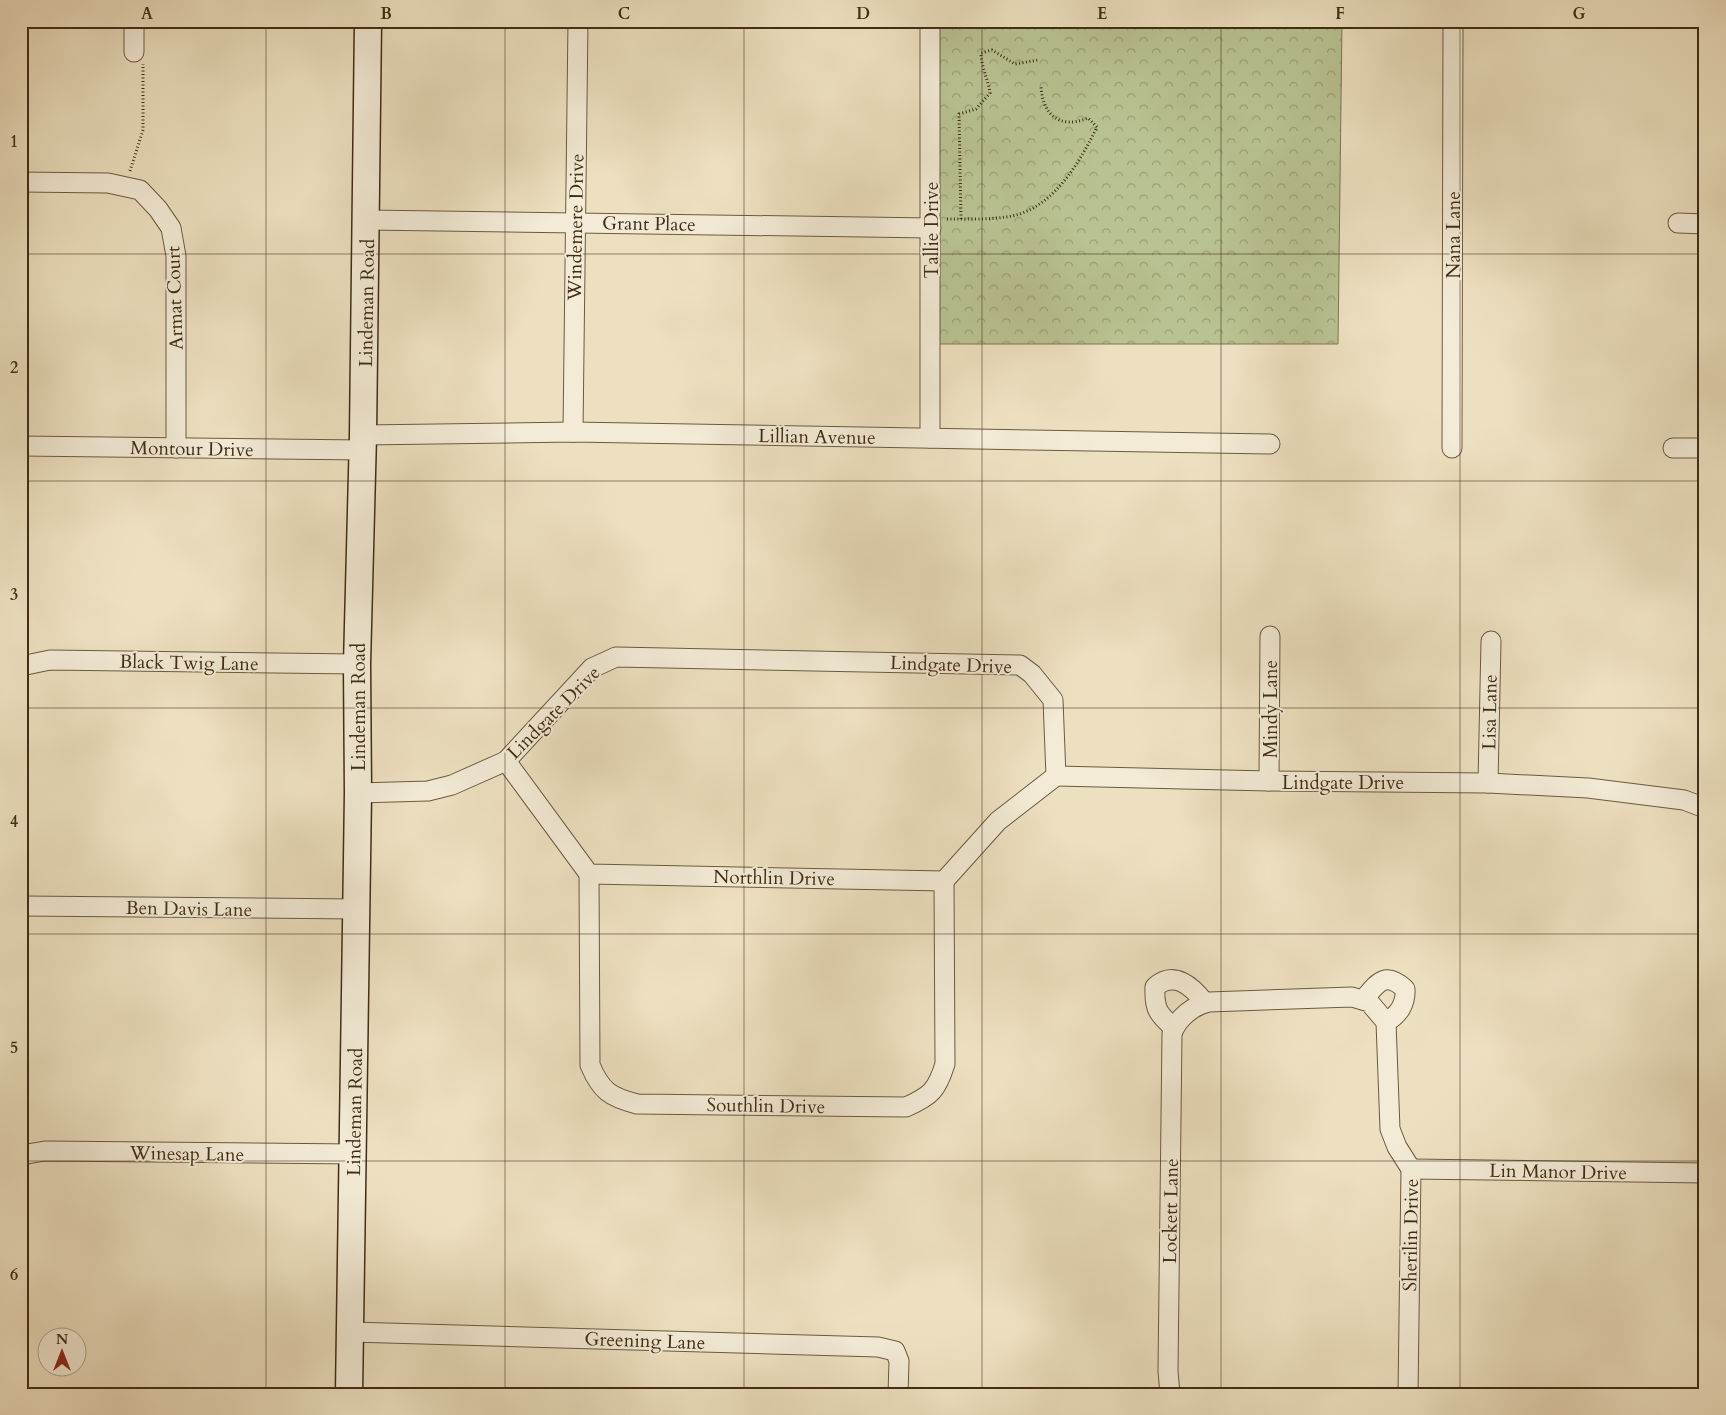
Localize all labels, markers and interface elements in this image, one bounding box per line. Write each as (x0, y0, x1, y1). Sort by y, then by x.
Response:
text: A (141, 3, 153, 25)
text: B (380, 3, 392, 25)
text: C (618, 3, 630, 25)
text: D (856, 3, 870, 25)
text: E (1097, 3, 1107, 25)
text: F (1335, 3, 1345, 25)
text: G (1572, 3, 1586, 25)
text: 1 (10, 131, 18, 153)
street label: Windemere Drive (562, 153, 590, 302)
street label: Tallie Drive (919, 182, 945, 278)
street label: Nana Lane (1441, 191, 1467, 279)
street label: Grant Place (602, 210, 696, 238)
street label: Lindeman Road (353, 239, 381, 367)
street label: Armat Court (160, 246, 190, 350)
text: 2 (10, 357, 18, 379)
street label: Lillian Avenue (758, 423, 876, 451)
street label: Montour Drive (130, 435, 254, 463)
text: 3 (10, 584, 18, 606)
street label: Lindeman Road (346, 643, 372, 771)
street label: Black Twig Lane (119, 649, 259, 677)
street label: Lindgate Drive (889, 650, 1013, 680)
street label: Lindgate Drive (501, 660, 606, 765)
street label: Mindy Lane (1258, 660, 1284, 758)
street label: Lisa Lane (1476, 674, 1504, 750)
street label: Lindgate Drive (1282, 770, 1404, 796)
text: 4 (10, 811, 18, 833)
street label: Northlin Drive (713, 864, 835, 892)
street label: Ben Davis Lane (125, 895, 253, 923)
text: 5 (10, 1037, 18, 1059)
street label: Lindeman Road (341, 1048, 369, 1176)
street label: Southlin Drive (706, 1092, 826, 1120)
street label: Winesap Lane (128, 1140, 245, 1168)
street label: Lockett Lane (1157, 1158, 1185, 1264)
street label: Lin Manor Drive (1489, 1158, 1627, 1186)
street label: Sherilin Drive (1397, 1178, 1425, 1292)
text: 6 (10, 1264, 18, 1286)
street label: Greening Lane (584, 1326, 706, 1356)
north arrow (38, 1328, 88, 1378)
text: N (56, 1330, 68, 1349)

